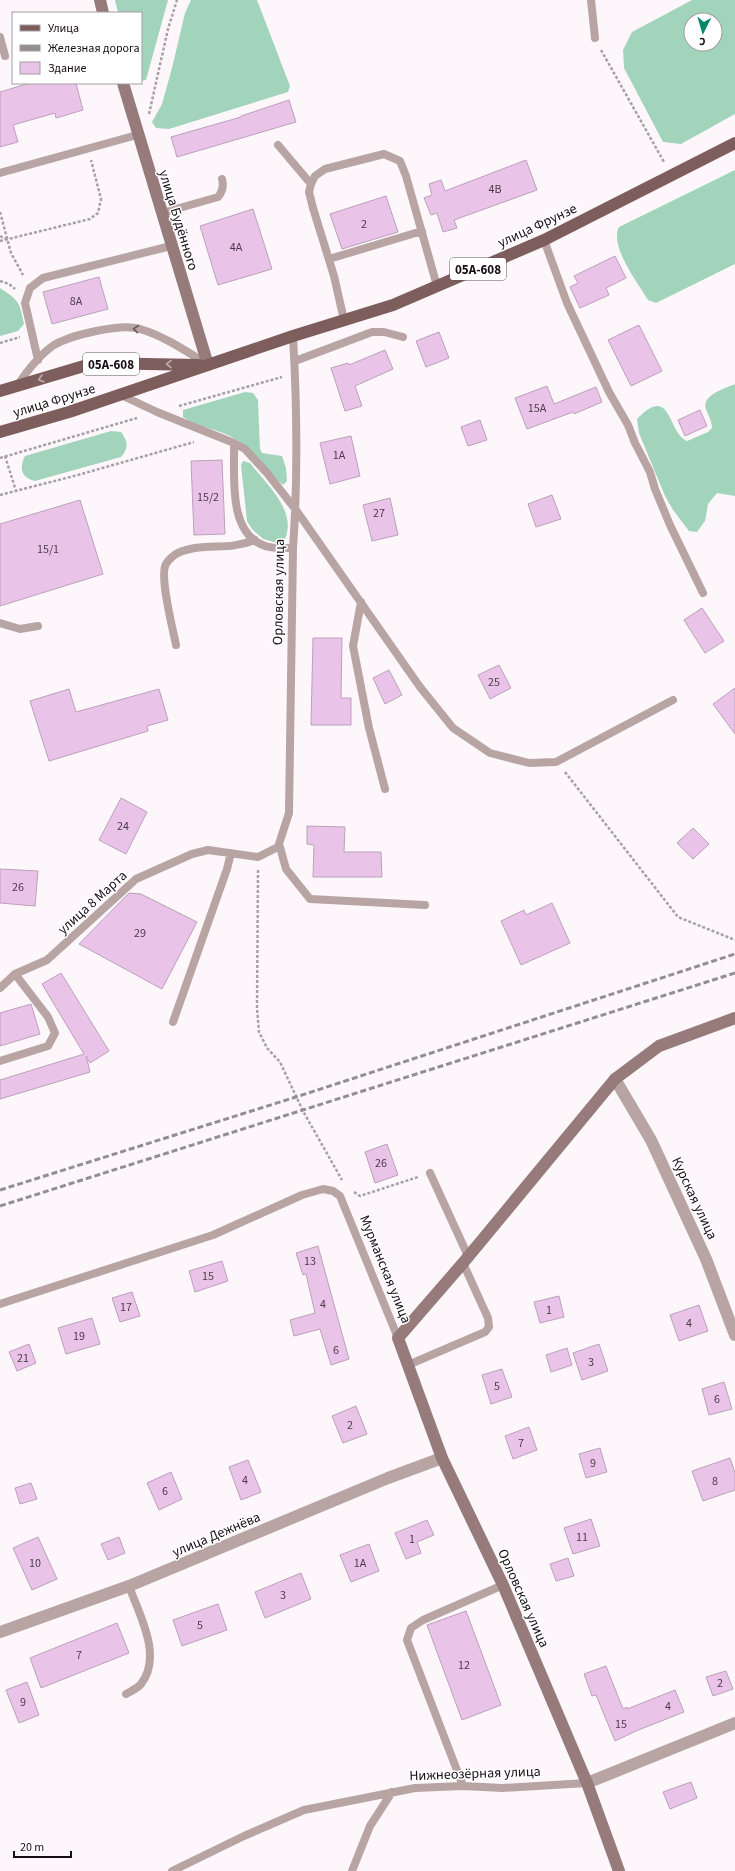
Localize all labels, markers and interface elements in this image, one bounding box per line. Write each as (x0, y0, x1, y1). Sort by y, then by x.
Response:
legend (12, 12, 142, 84)
north arrow (683, 12, 723, 52)
text: Улица (48, 20, 79, 37)
text: С (698, 34, 706, 49)
text: Железная дорога (48, 40, 140, 57)
text: Здание (48, 60, 87, 77)
street label: улица Будённого (153, 167, 203, 273)
house number: 4В (488, 181, 502, 198)
street label: улица Фрунзе (495, 199, 580, 253)
house number: 2 (361, 216, 367, 233)
house number: 4А (230, 239, 243, 256)
road number: 05А-608 (450, 258, 506, 280)
house number: 8А (70, 293, 83, 310)
one-way arrow (133, 325, 139, 334)
road number: 05А-608 (83, 353, 139, 375)
one-way arrow (166, 360, 172, 368)
one-way arrow (38, 374, 45, 383)
street label: улица Фрунзе (11, 379, 98, 423)
house number: 15А (528, 400, 547, 417)
house number: 1А (333, 447, 346, 464)
house number: 15/2 (197, 489, 219, 506)
house number: 27 (373, 505, 385, 522)
street label: Орловская улица (268, 539, 290, 645)
house number: 15/1 (37, 541, 59, 558)
house number: 25 (488, 674, 500, 691)
house number: 24 (117, 818, 129, 835)
street label: улица 8 Марта (54, 866, 132, 939)
house number: 26 (12, 879, 24, 896)
house number: 29 (134, 925, 146, 942)
street label: Курская улица (666, 1154, 722, 1243)
house number: 26 (375, 1155, 387, 1172)
street label: Мурманская улица (354, 1212, 416, 1327)
house number: 13 (304, 1253, 316, 1270)
house number: 15 (202, 1268, 214, 1285)
house number: 4 (320, 1296, 326, 1313)
house number: 17 (120, 1299, 132, 1316)
house number: 1 (546, 1302, 552, 1319)
house number: 4 (686, 1315, 692, 1332)
house number: 19 (73, 1328, 85, 1345)
house number: 6 (333, 1342, 339, 1359)
house number: 21 (17, 1350, 29, 1367)
house number: 3 (588, 1354, 594, 1371)
house number: 5 (494, 1378, 500, 1395)
house number: 6 (714, 1391, 720, 1408)
house number: 2 (347, 1417, 353, 1434)
house number: 7 (518, 1435, 524, 1452)
house number: 9 (590, 1455, 596, 1472)
house number: 4 (242, 1472, 248, 1489)
house number: 8 (712, 1473, 718, 1490)
house number: 6 (162, 1483, 168, 1500)
street label: улица Дежнёва (169, 1507, 264, 1562)
house number: 11 (576, 1529, 588, 1546)
house number: 1 (409, 1531, 415, 1548)
street label: Орловская улица (492, 1546, 554, 1651)
house number: 10 (29, 1555, 41, 1572)
house number: 1А (354, 1555, 367, 1572)
house number: 3 (280, 1587, 286, 1604)
house number: 5 (197, 1617, 203, 1634)
house number: 7 (76, 1647, 82, 1664)
house number: 12 (458, 1657, 470, 1674)
house number: 2 (717, 1675, 723, 1692)
house number: 9 (20, 1694, 26, 1711)
house number: 4 (665, 1698, 671, 1715)
house number: 15 (615, 1716, 627, 1733)
street label: Нижнеозёрная улица (409, 1762, 541, 1786)
scale bar (14, 1833, 71, 1859)
text: 20 m (20, 1839, 44, 1856)

